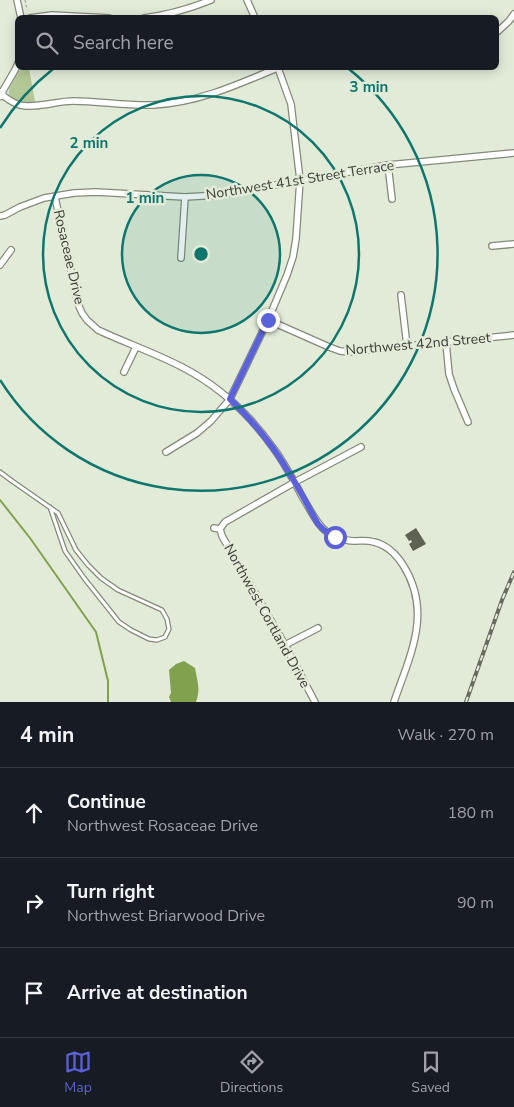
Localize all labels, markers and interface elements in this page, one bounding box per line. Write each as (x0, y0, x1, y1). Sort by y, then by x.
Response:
search box (15, 15, 499, 70)
icon: search (33, 29, 61, 57)
text: Search here (73, 30, 174, 56)
text: 3 min (350, 77, 388, 97)
text: 2 min (70, 133, 108, 153)
street label: Northwest 41st Street Terrace (205, 156, 395, 204)
text: 1 min (126, 188, 164, 208)
street label: Rosaceae Drive (49, 208, 89, 306)
centre of rings (192, 245, 210, 263)
route end (257, 309, 280, 332)
street label: Northwest 42nd Street (345, 328, 491, 360)
route start (324, 526, 347, 549)
street label: Northwest Cortland Drive (219, 541, 315, 691)
text: 4 min (20, 721, 74, 749)
text: Walk · 270 m (398, 724, 494, 746)
text: Continue (67, 789, 146, 815)
icon: ahead (20, 799, 48, 827)
text: 180 m (447, 802, 494, 824)
text: Northwest Rosaceae Drive (67, 815, 258, 837)
text: Turn right (67, 879, 154, 905)
icon: right (20, 889, 48, 917)
text: 90 m (457, 892, 494, 914)
text: Northwest Briarwood Drive (67, 905, 265, 927)
icon: arrive (20, 979, 48, 1007)
text: Arrive at destination (67, 980, 248, 1006)
tab: Map (64, 1048, 92, 1097)
tab: Directions (220, 1048, 283, 1097)
tab: Saved (411, 1048, 450, 1097)

